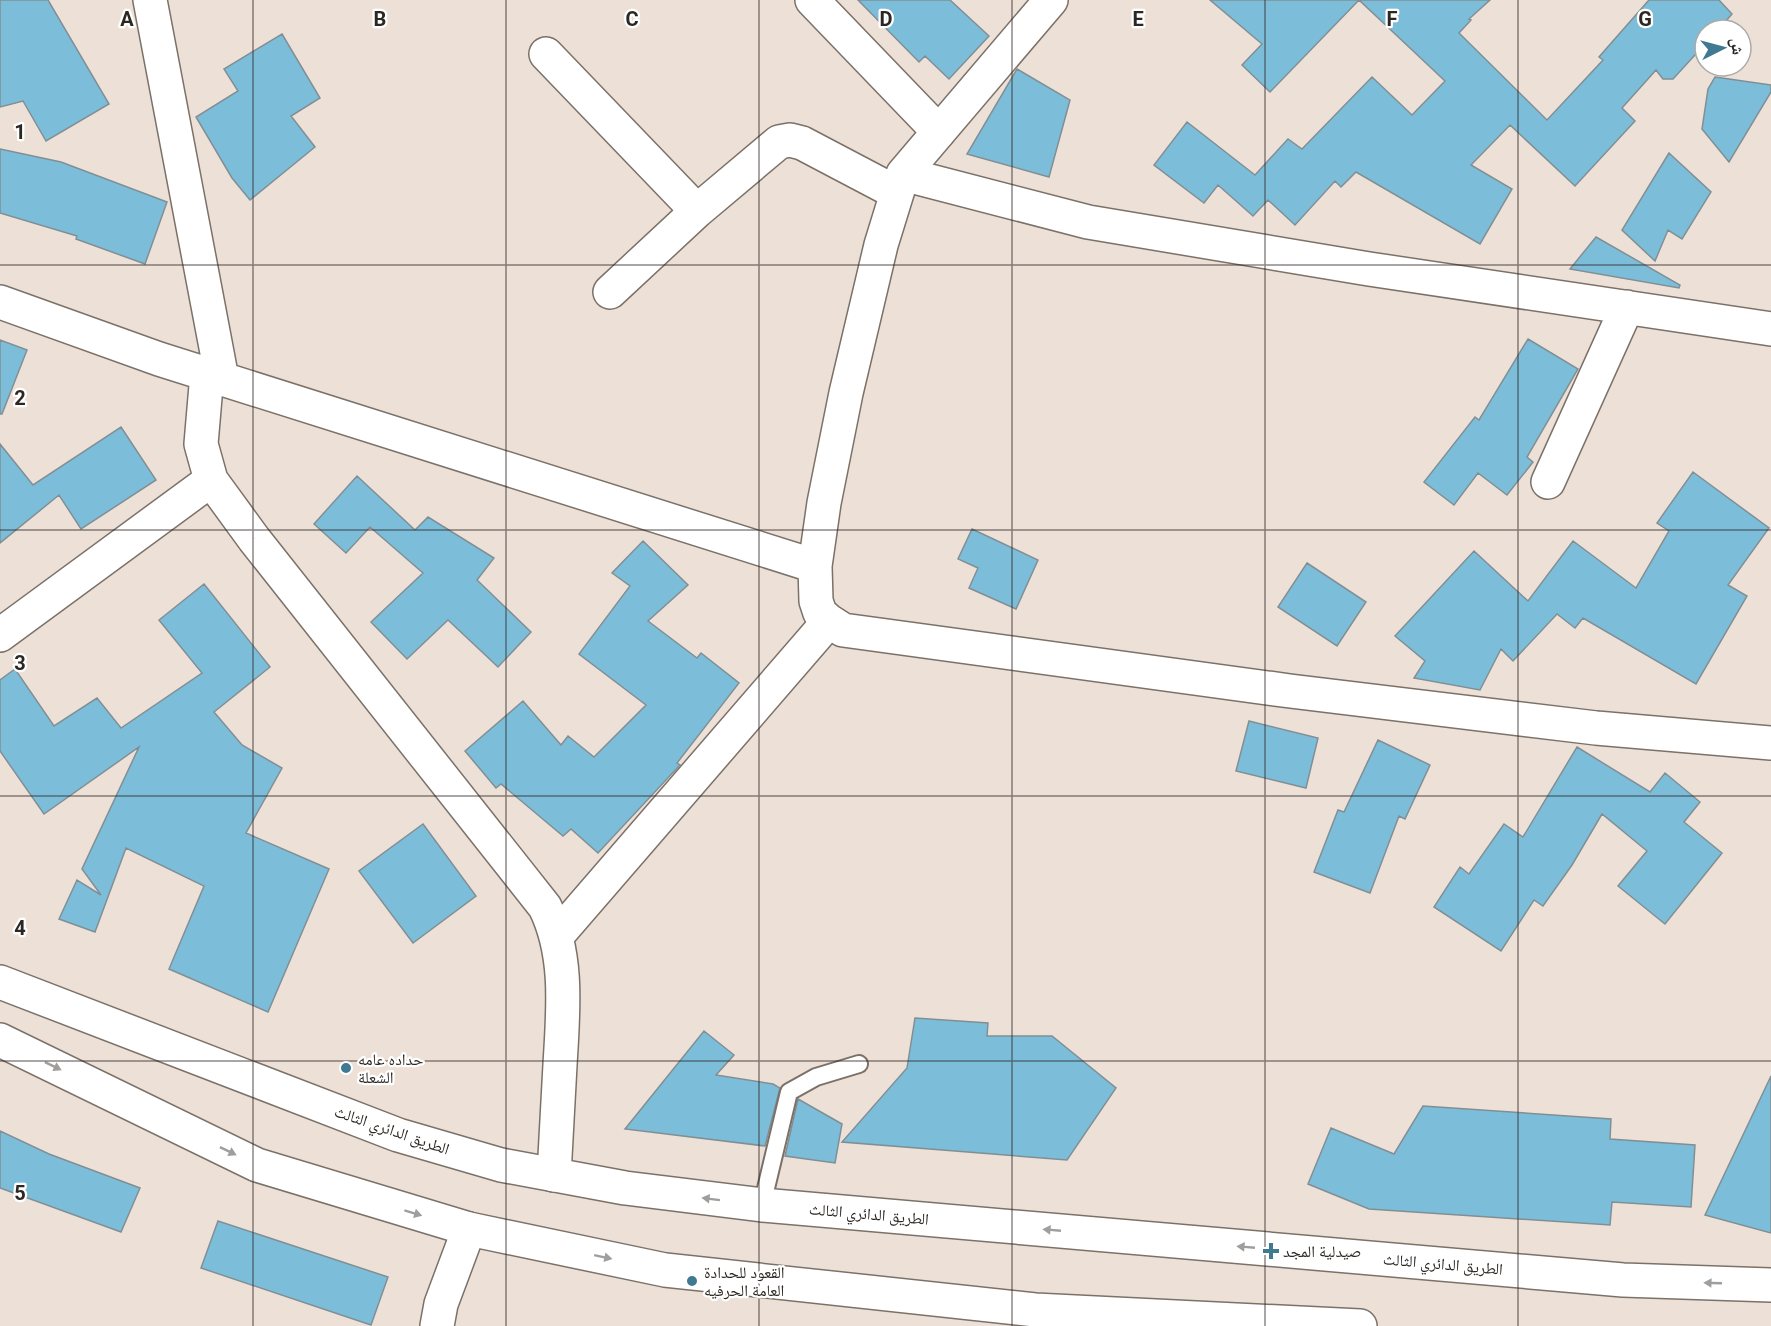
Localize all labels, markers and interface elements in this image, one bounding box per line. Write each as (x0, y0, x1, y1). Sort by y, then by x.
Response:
text: A (120, 7, 134, 31)
text: B (374, 7, 386, 31)
text: C (625, 7, 639, 31)
text: D (880, 7, 893, 31)
text: E (1132, 7, 1144, 31)
text: F (1387, 7, 1398, 31)
text: G (1638, 7, 1652, 31)
north arrow (1693, 18, 1753, 78)
text: ش (1727, 37, 1748, 56)
text: 1 (14, 120, 26, 144)
text: 2 (14, 386, 26, 410)
text: 3 (14, 651, 26, 675)
text: 4 (14, 916, 26, 940)
place label: حداده عامه الشعلة (358, 1050, 423, 1087)
one-way arrow (44, 1061, 61, 1070)
marker: حداده عامه الشعلة (339, 1061, 353, 1075)
street label: الطريق الدائري الثالث (331, 1101, 452, 1161)
one-way arrow (220, 1146, 237, 1155)
text: 5 (14, 1181, 26, 1205)
one-way arrow (702, 1194, 721, 1203)
street label: الطريق الدائري الثالث (808, 1199, 930, 1232)
one-way arrow (404, 1209, 422, 1218)
one-way arrow (1042, 1225, 1061, 1235)
one-way arrow (1236, 1242, 1255, 1252)
place label: صيدلية المجد (1283, 1242, 1361, 1261)
marker: صيدلية المجد (1264, 1244, 1278, 1258)
street label: الطريق الدائري الثالث (1382, 1249, 1504, 1282)
one-way arrow (593, 1253, 612, 1262)
place label: القعود للحدادة العامة الحرفيه (704, 1263, 785, 1300)
marker: القعود للحدادة العامة الحرفيه (685, 1274, 699, 1288)
one-way arrow (1703, 1278, 1722, 1288)

